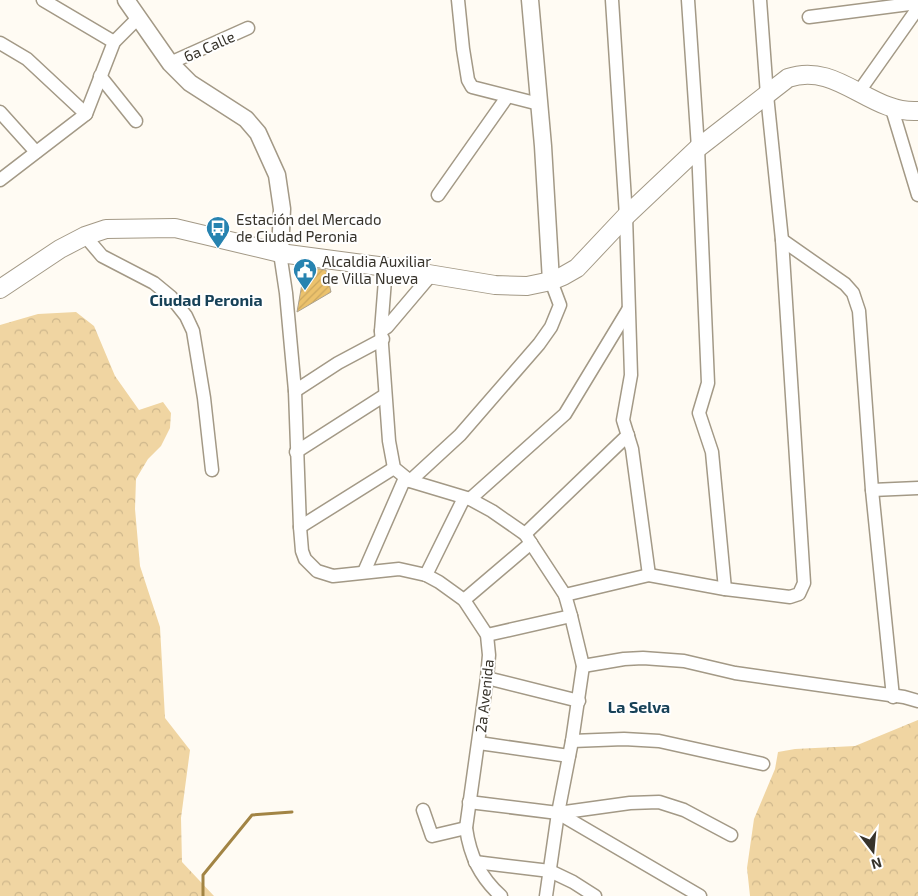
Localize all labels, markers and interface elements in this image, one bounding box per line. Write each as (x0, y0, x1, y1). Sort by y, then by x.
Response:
street label: 6a Calle (181, 27, 237, 65)
place label: Estación del Mercado de Ciudad Peronia (236, 210, 381, 245)
bus stop icon: Estación del Mercado de Ciudad Peronia (205, 215, 231, 249)
place label: Alcaldia Auxiliar de Villa Nueva (322, 252, 431, 287)
public building icon: Alcaldia Auxiliar de Villa Nueva (292, 257, 318, 291)
district label: Ciudad Peronia (149, 290, 263, 309)
street label: 2a Avenida (471, 658, 497, 734)
district label: La Selva (608, 697, 670, 716)
north arrow (848, 826, 898, 876)
text: N (870, 854, 884, 874)

